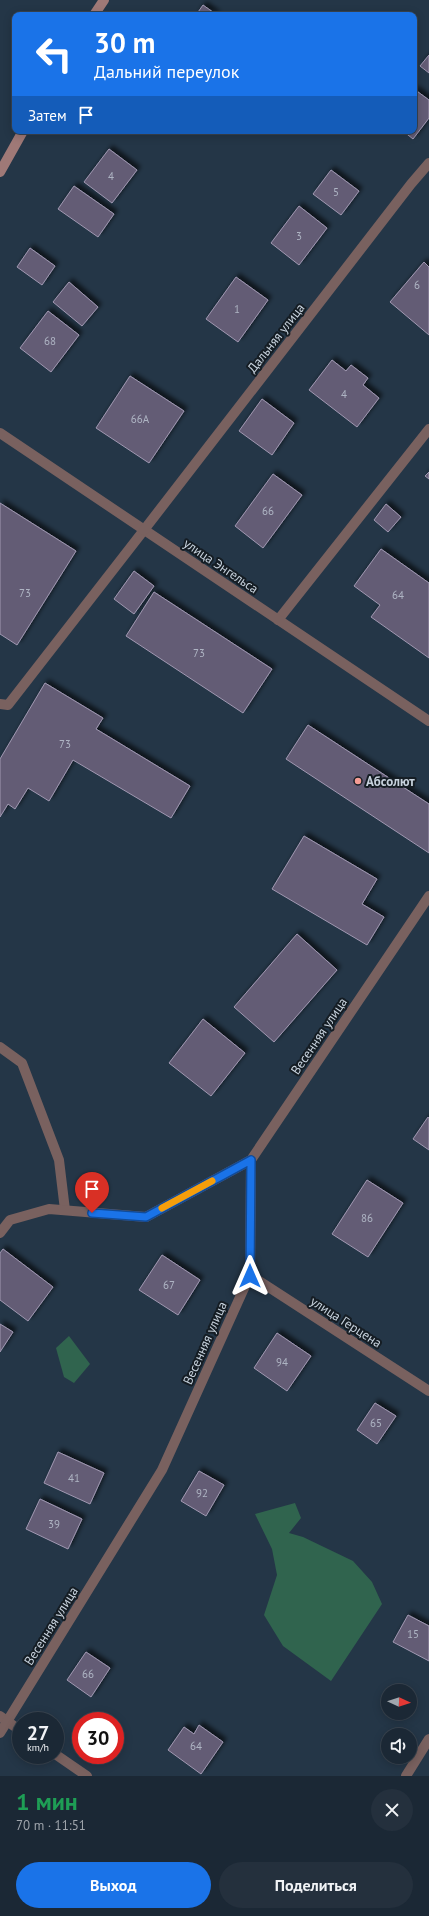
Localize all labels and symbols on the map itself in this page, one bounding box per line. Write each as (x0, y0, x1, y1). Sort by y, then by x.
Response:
house number: 4 (108, 169, 114, 183)
house number: 5 (333, 185, 339, 199)
house number: 3 (296, 229, 302, 243)
house number: 6 (414, 278, 420, 292)
street label: Дальняя улица (244, 300, 308, 376)
house number: 1 (234, 302, 240, 316)
house number: 68 (44, 334, 56, 348)
house number: 4 (341, 387, 347, 401)
house number: 66А (131, 412, 150, 426)
house number: 66 (262, 504, 274, 518)
street label: улица Энгельса (180, 535, 262, 597)
house number: 73 (19, 586, 31, 600)
house number: 64 (392, 588, 404, 602)
house number: 73 (193, 646, 205, 660)
house number: 73 (59, 737, 71, 751)
place label: Абсолют (366, 773, 415, 790)
marker: Абсолют (353, 776, 363, 786)
street label: Весенняя улица (287, 994, 351, 1078)
pin (75, 1172, 109, 1213)
house number: 86 (361, 1211, 373, 1225)
position arrow (229, 1255, 271, 1297)
house number: 67 (163, 1278, 175, 1292)
street label: улица Герцена (307, 1293, 385, 1351)
street label: Весенняя улица (179, 1299, 231, 1387)
house number: 94 (276, 1355, 288, 1369)
house number: 65 (370, 1416, 382, 1430)
house number: 41 (68, 1471, 80, 1485)
house number: 92 (196, 1486, 208, 1500)
house number: 39 (48, 1517, 60, 1531)
street label: Весенняя улица (20, 1584, 82, 1668)
house number: 15 (407, 1627, 419, 1641)
house number: 66 (82, 1667, 94, 1681)
north arrow (381, 1684, 417, 1720)
speed limit sign: 30 (72, 1712, 124, 1764)
house number: 64 (190, 1739, 202, 1753)

